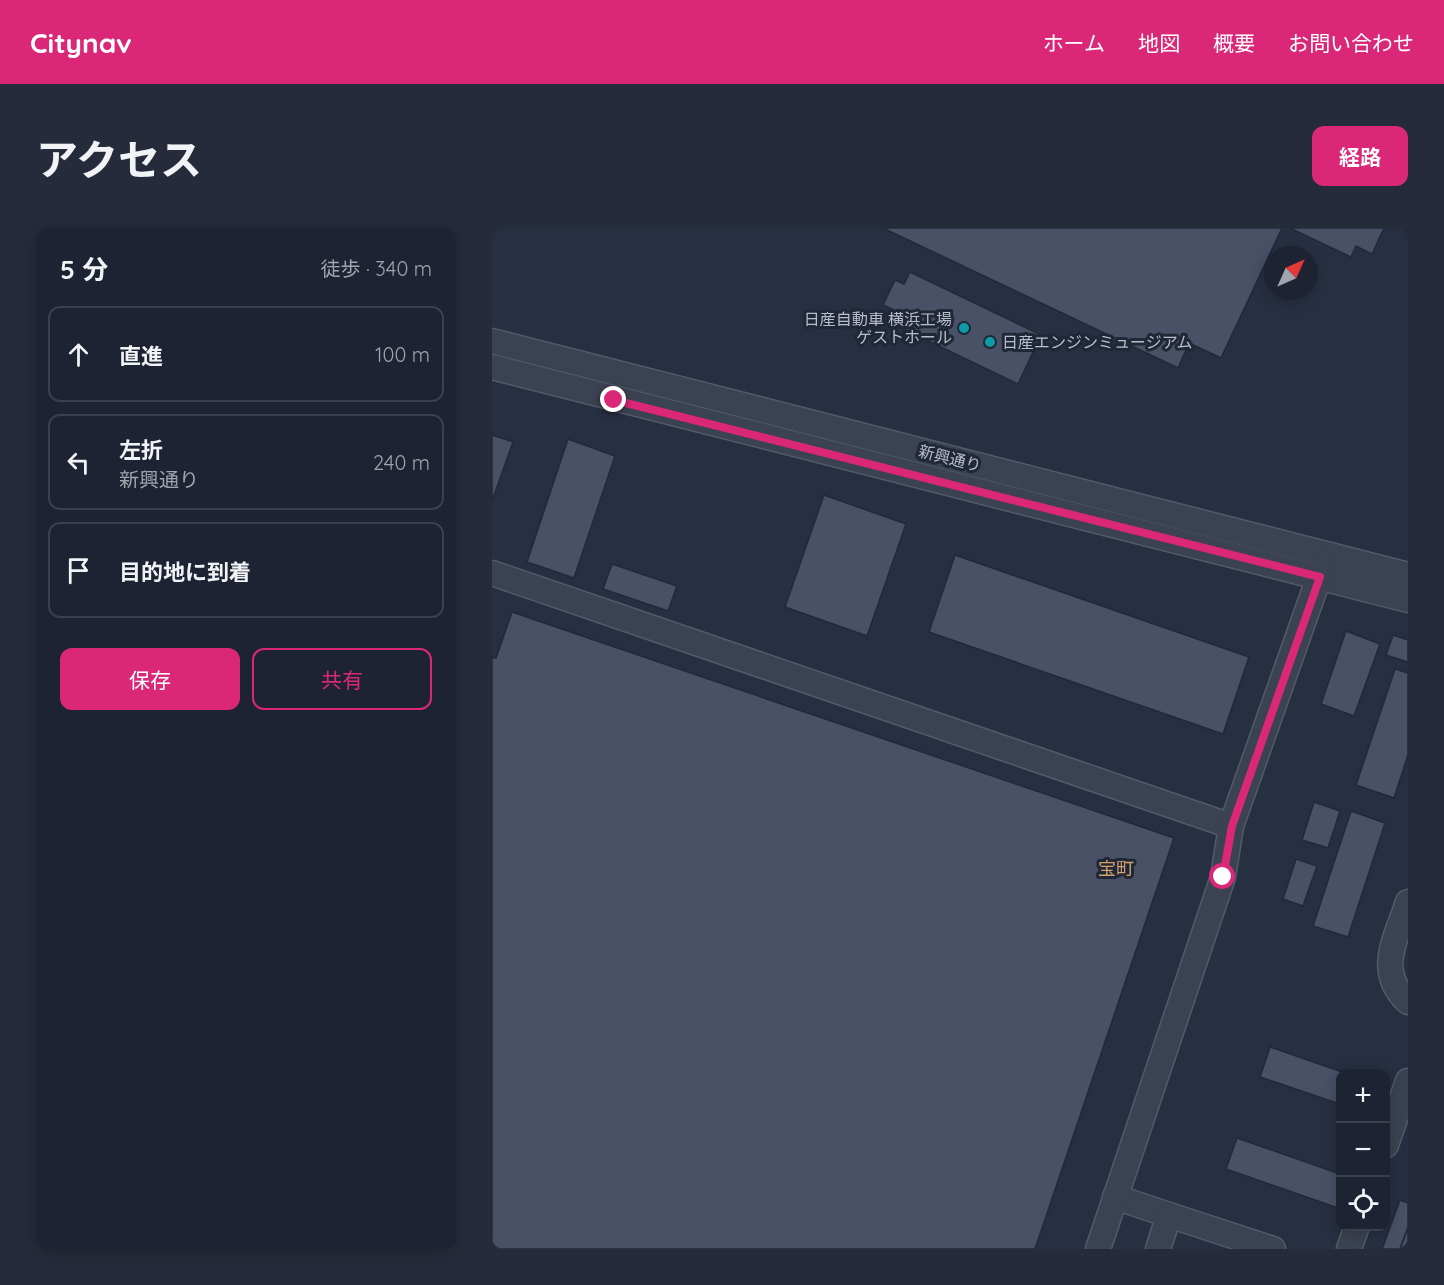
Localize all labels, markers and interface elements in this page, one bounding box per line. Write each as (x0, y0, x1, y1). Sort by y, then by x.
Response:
text: Citynav (30, 25, 132, 60)
text: ホーム (1043, 30, 1105, 56)
text: 地図 (1138, 30, 1180, 56)
text: 概要 (1213, 30, 1255, 56)
text: お問い合わせ (1288, 30, 1414, 56)
button: 経路 (1312, 126, 1408, 186)
text: アクセス (36, 133, 202, 186)
north arrow (1264, 246, 1318, 300)
text: 5 分 (60, 253, 108, 286)
text: 徒歩 · 340 m (321, 256, 432, 281)
place label: 日産自動車 横浜工場 ゲストホール (804, 309, 952, 347)
marker: 日産自動車 横浜工場 ゲストホール (957, 321, 971, 335)
place label: 日産エンジンミュージアム (1002, 332, 1193, 352)
marker: 日産エンジンミュージアム (983, 335, 997, 349)
icon: ahead (62, 338, 95, 371)
text: 直進 (119, 342, 163, 370)
text: 100 m (375, 342, 430, 367)
route end (600, 386, 626, 412)
text: 左折 (119, 436, 163, 464)
street label: 新興通り (917, 441, 983, 475)
icon: left (62, 446, 95, 479)
text: 240 m (373, 450, 430, 475)
text: 新興通り (119, 467, 199, 492)
icon: arrive (62, 554, 95, 587)
text: 目的地に到着 (119, 558, 251, 586)
button: 保存 (60, 648, 240, 710)
button: 共有 (252, 648, 432, 710)
district label: 宝町 (1098, 857, 1134, 880)
route start (1209, 863, 1235, 889)
map controls (1336, 1069, 1390, 1231)
button: + (1336, 1069, 1390, 1123)
button: − (1336, 1123, 1390, 1177)
button: locate (1336, 1177, 1390, 1231)

